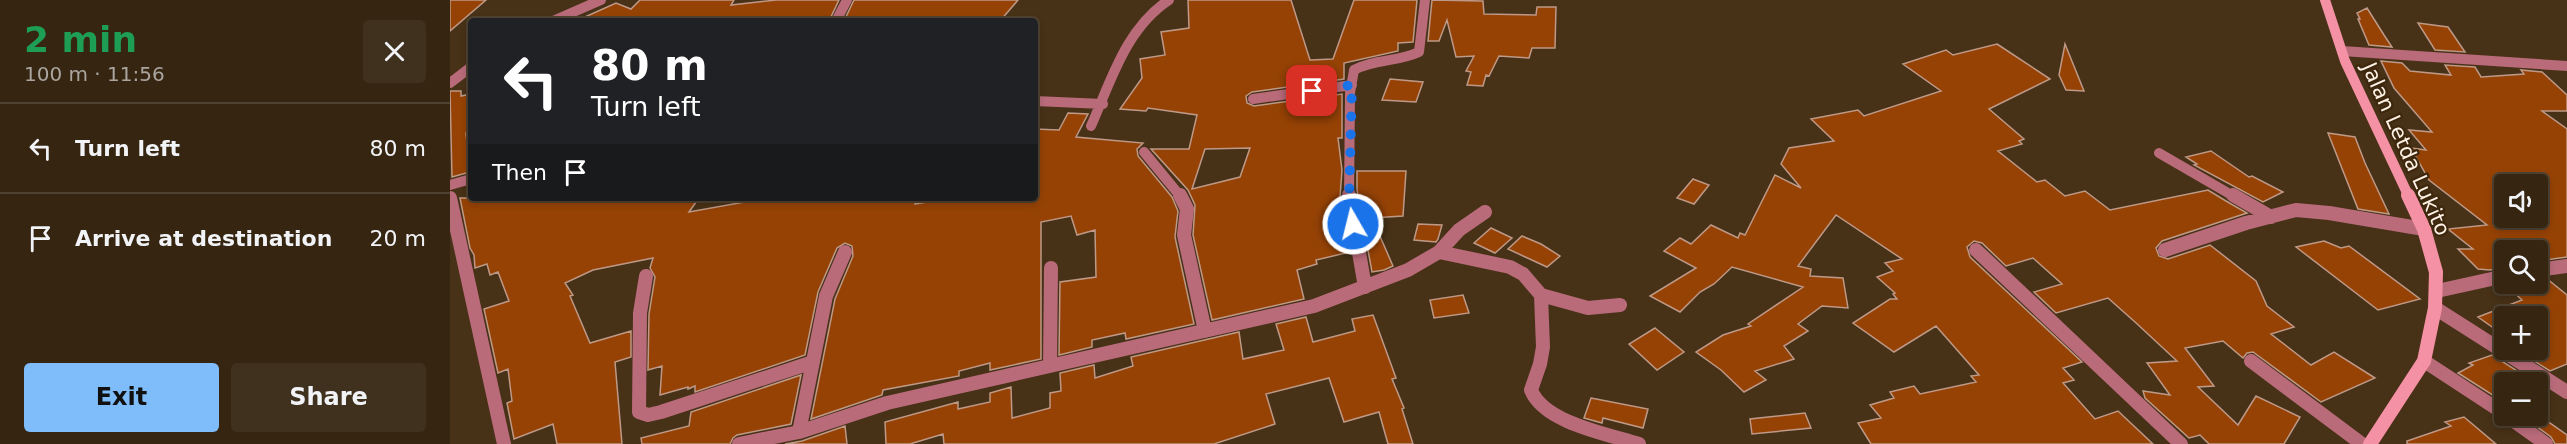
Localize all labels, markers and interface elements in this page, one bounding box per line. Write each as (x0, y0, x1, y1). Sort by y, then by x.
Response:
text: 2 min (24, 19, 137, 60)
button: close (363, 20, 426, 83)
text: 80 m (591, 41, 708, 90)
icon: left (492, 42, 570, 120)
street label: Jalan Letda Lukito (2356, 57, 2455, 239)
text: 100 m · 11:56 (24, 62, 165, 86)
pin (1286, 65, 1337, 116)
icon: arrive (1295, 74, 1328, 107)
text: Turn left (591, 91, 701, 122)
icon: left (24, 132, 57, 165)
text: Turn left (75, 136, 180, 161)
text: 80 m (370, 136, 426, 161)
icon: arrive (559, 156, 592, 189)
text: Then (492, 160, 547, 185)
map controls (2494, 174, 2548, 426)
button: sound (2494, 174, 2548, 228)
position arrow (1321, 192, 1385, 256)
icon: arrive (24, 222, 57, 255)
text: Arrive at destination (75, 226, 332, 251)
text: 20 m (370, 226, 426, 251)
button: search (2494, 240, 2548, 294)
button: + (2494, 306, 2548, 360)
button: Exit (24, 363, 219, 432)
button: Share (231, 363, 426, 432)
button: − (2494, 372, 2548, 426)

